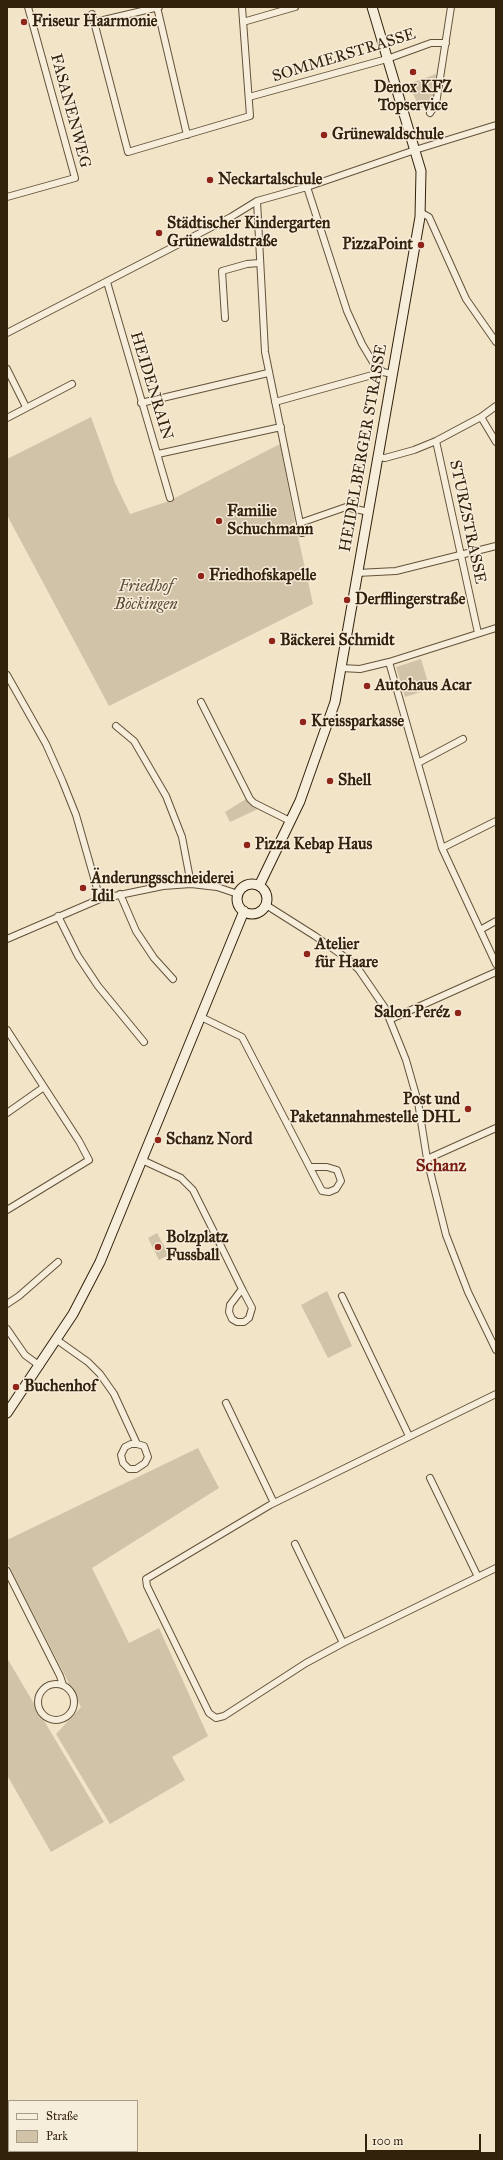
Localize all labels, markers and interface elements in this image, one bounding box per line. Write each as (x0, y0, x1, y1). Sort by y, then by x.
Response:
place label: Friseur Haarmonie (32, 12, 158, 32)
marker: Friseur Haarmonie (19, 17, 29, 27)
street label: SOMMERSTRASSE (270, 25, 418, 87)
street label: FASANENWEG (46, 52, 94, 170)
marker: Denox KFZ Topservice (408, 67, 418, 77)
place label: Denox KFZ Topservice (374, 78, 452, 116)
place label: Grünewaldschule (332, 125, 444, 145)
marker: Grünewaldschule (319, 130, 329, 140)
place label: Neckartalschule (218, 170, 323, 190)
marker: Neckartalschule (205, 175, 215, 185)
place label: Städtischer Kindergarten Grünewaldstraße (167, 214, 331, 252)
marker: Städtischer Kindergarten Grünewaldstraße (154, 228, 164, 238)
place label: PizzaPoint (342, 235, 413, 255)
marker: PizzaPoint (416, 240, 426, 250)
street label: HEIDENRAIN (125, 330, 177, 442)
street label: HEIDELBERGER STRASSE (336, 343, 392, 553)
street label: STURZSTRASSE (444, 458, 490, 586)
place label: Familie Schuchmann (227, 502, 313, 540)
marker: Familie Schuchmann (214, 516, 224, 526)
place label: Friedhofskapelle (209, 566, 316, 586)
marker: Friedhofskapelle (196, 571, 206, 581)
park label: Friedhof Böckingen (114, 577, 178, 615)
place label: Derfflingerstraße (355, 590, 465, 610)
marker: Derfflingerstraße (342, 595, 352, 605)
place label: Bäckerei Schmidt (280, 631, 395, 651)
marker: Bäckerei Schmidt (267, 636, 277, 646)
place label: Autohaus Acar (375, 676, 472, 696)
marker: Autohaus Acar (362, 681, 372, 691)
place label: Kreissparkasse (311, 712, 404, 732)
marker: Kreissparkasse (298, 717, 308, 727)
place label: Shell (338, 771, 371, 791)
marker: Shell (325, 776, 335, 786)
place label: Pizza Kebap Haus (255, 835, 372, 855)
marker: Pizza Kebap Haus (242, 840, 252, 850)
place label: Änderungsschneiderei Idil (91, 869, 234, 907)
marker: Änderungsschneiderei Idil (78, 883, 88, 893)
place label: Atelier für Haare (315, 935, 378, 973)
marker: Atelier für Haare (302, 949, 312, 959)
place label: Salon Peréz (374, 1003, 450, 1023)
marker: Salon Peréz (453, 1008, 463, 1018)
place label: Post und Paketannahmestelle DHL (290, 1090, 460, 1128)
marker: Post und Paketannahmestelle DHL (463, 1104, 473, 1114)
place label: Schanz Nord (166, 1130, 252, 1150)
marker: Schanz Nord (153, 1135, 163, 1145)
district label: Schanz (416, 1157, 466, 1177)
place label: Bolzplatz Fussball (166, 1228, 228, 1266)
marker: Bolzplatz Fussball (153, 1242, 163, 1252)
place label: Buchenhof (24, 1377, 96, 1397)
marker: Buchenhof (11, 1382, 21, 1392)
legend (8, 2100, 138, 2152)
text: Straße (46, 2109, 78, 2123)
scale bar (367, 2126, 483, 2152)
text: Park (46, 2129, 68, 2143)
text: 100 m (372, 2134, 403, 2148)

